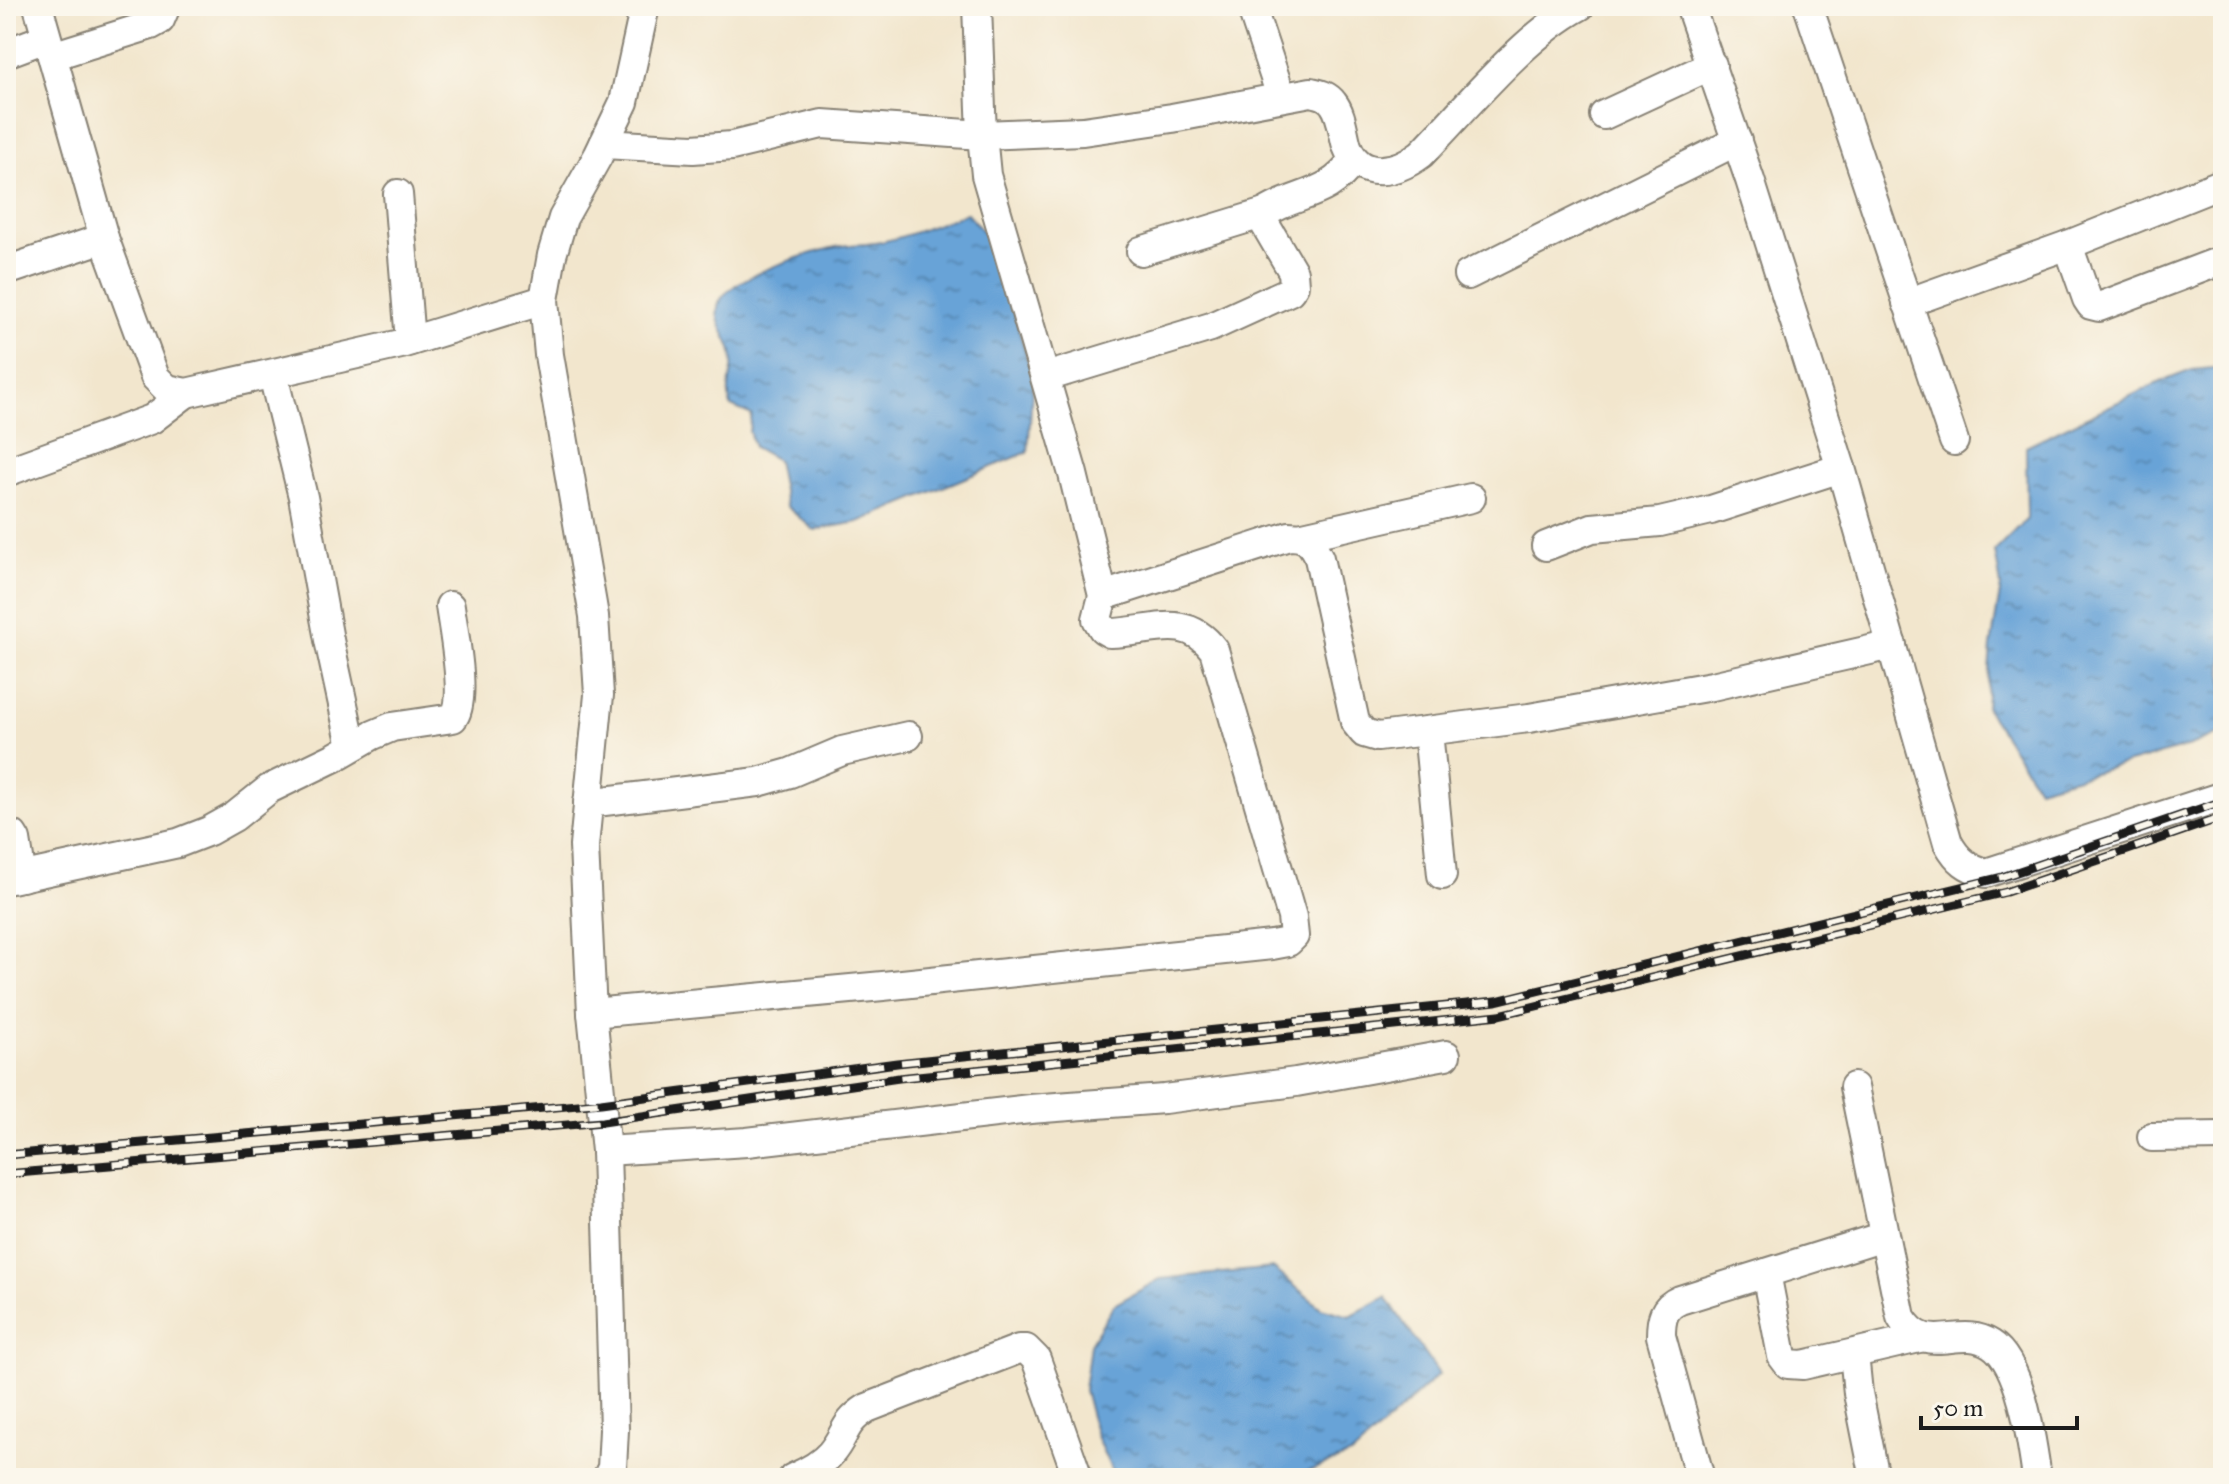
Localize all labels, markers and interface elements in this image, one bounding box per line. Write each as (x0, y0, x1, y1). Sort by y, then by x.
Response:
scale bar (1921, 1380, 2077, 1430)
text: 50 m (1933, 1393, 1983, 1423)

